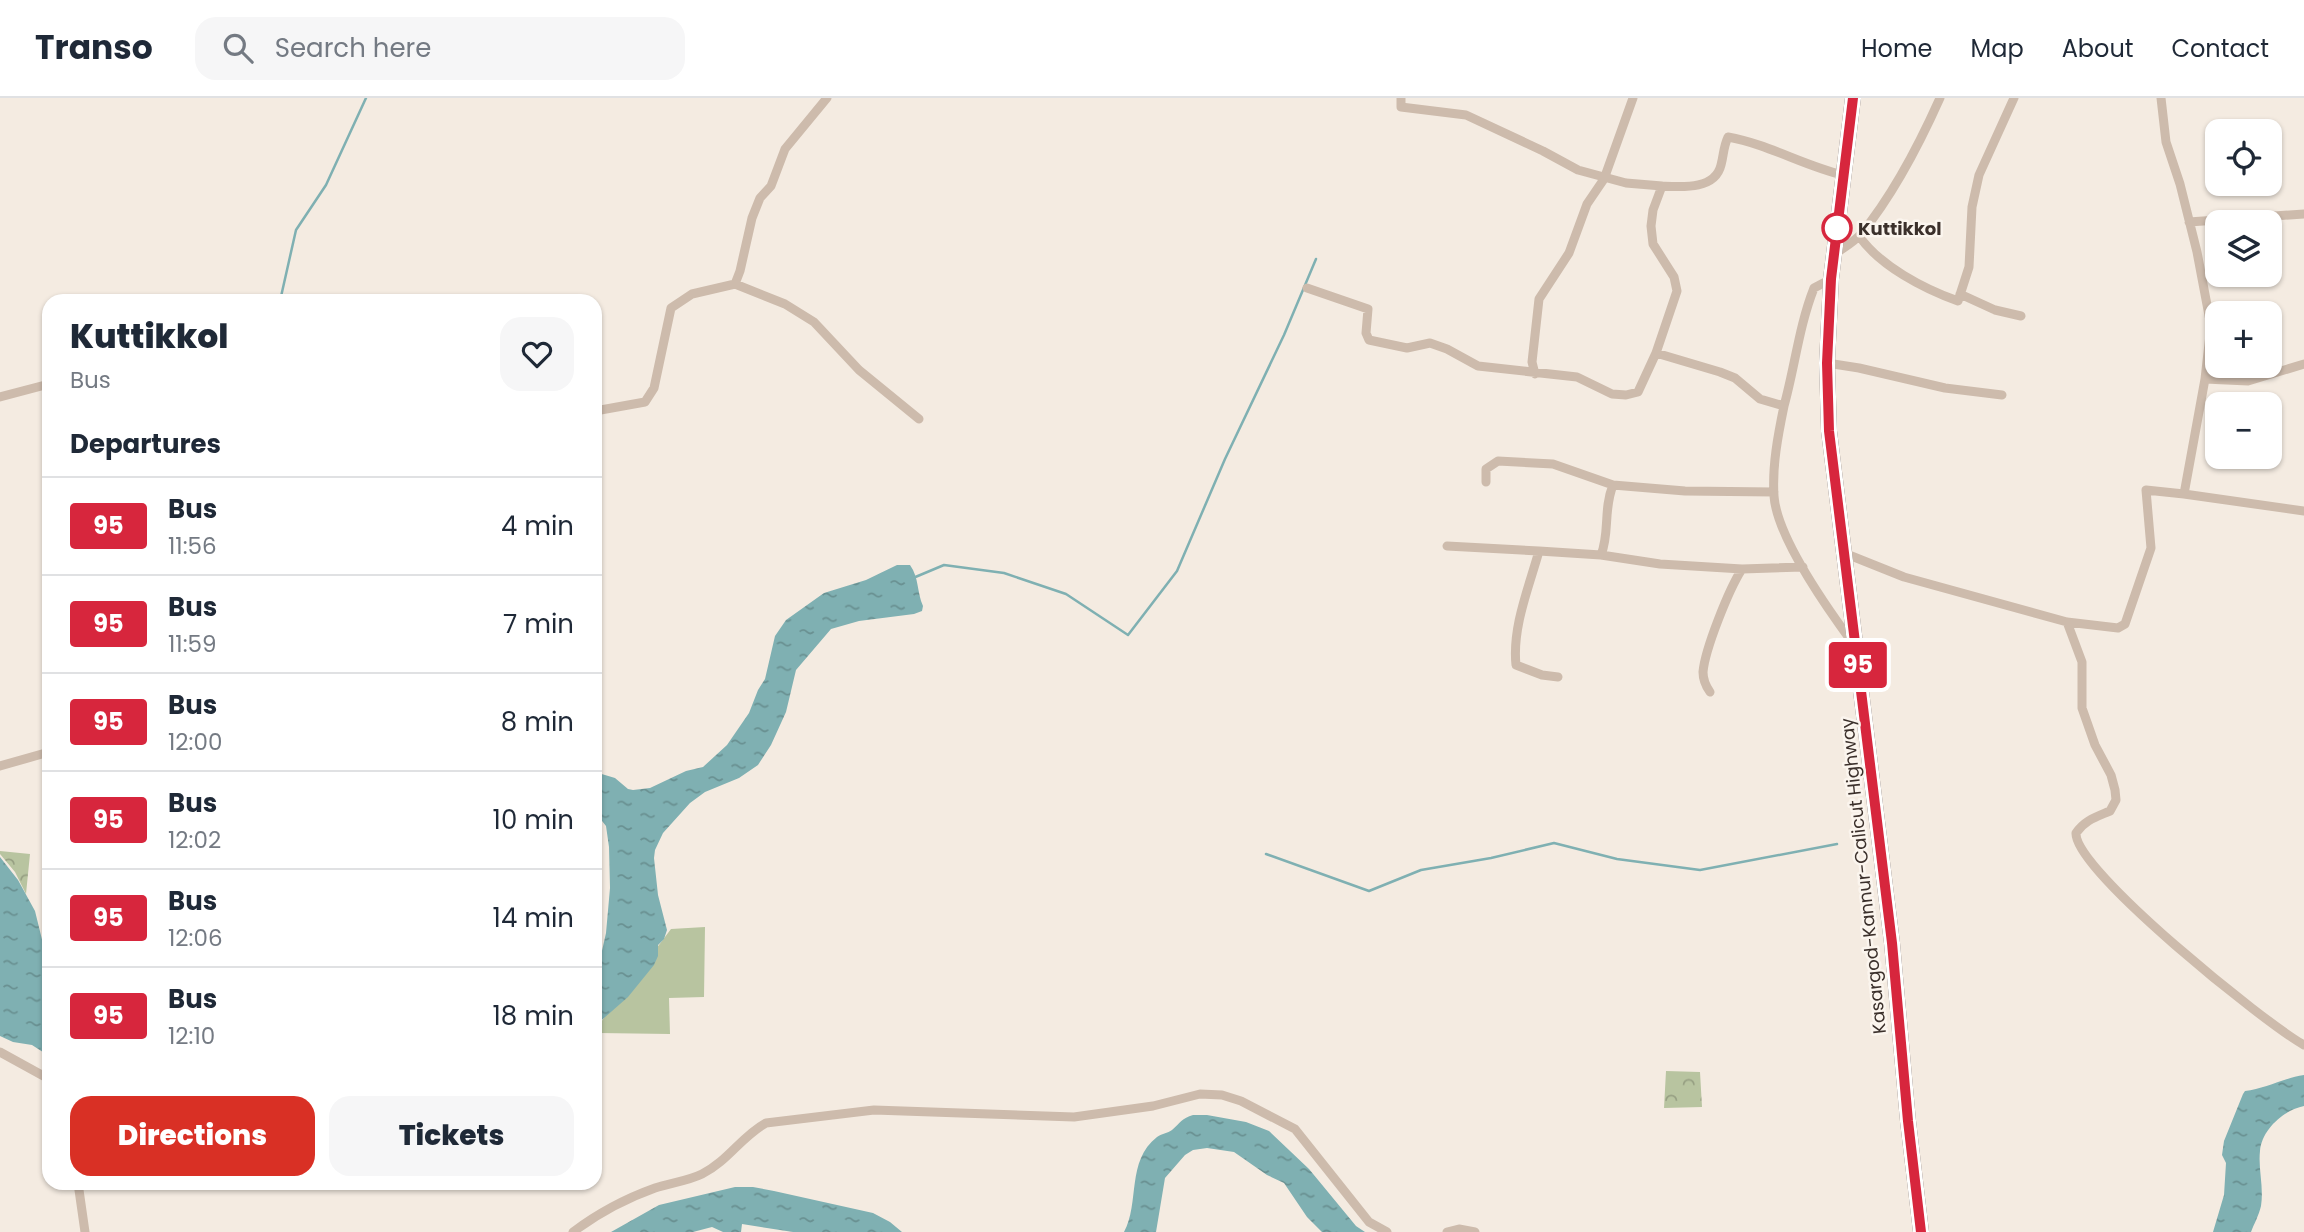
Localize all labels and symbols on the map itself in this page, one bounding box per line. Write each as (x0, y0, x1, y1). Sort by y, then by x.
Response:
marker: Kuttikkol (1822, 213, 1852, 243)
place label: Kuttikkol (1858, 216, 1942, 241)
line badge: 95 (1826, 642, 1890, 688)
street label: Kasargod-Kannur-Calicut Highway (1834, 717, 1892, 1035)

